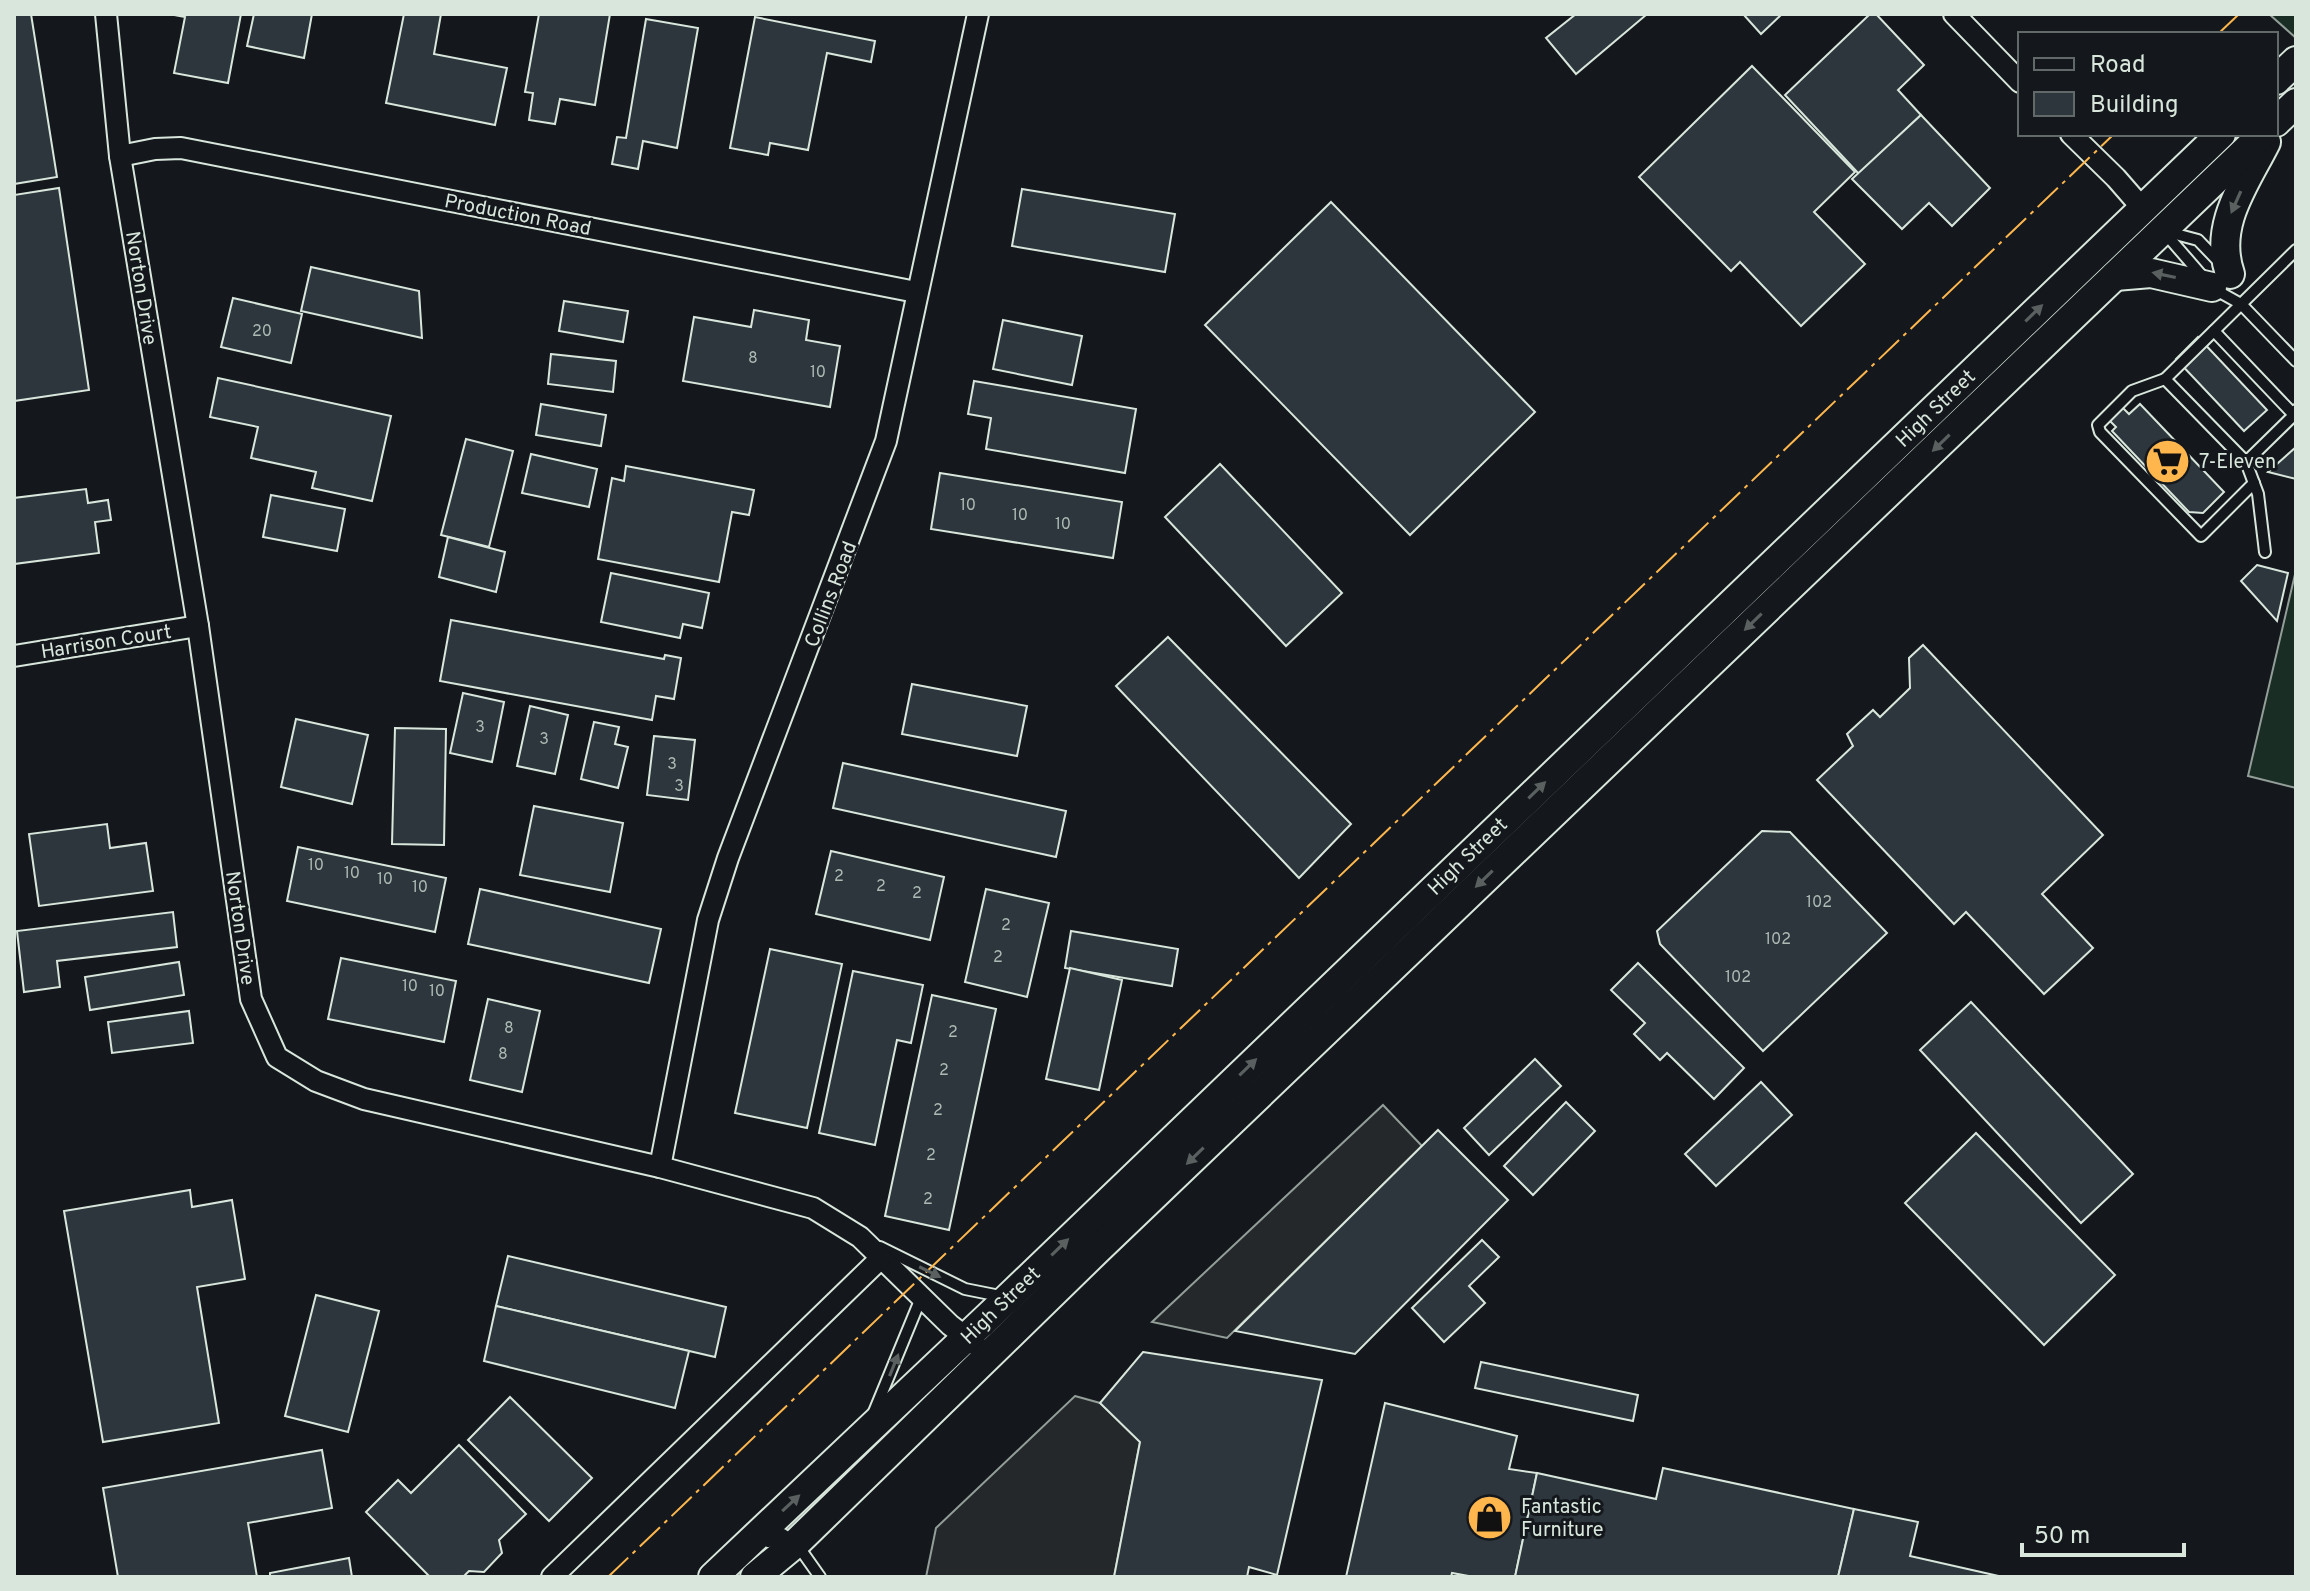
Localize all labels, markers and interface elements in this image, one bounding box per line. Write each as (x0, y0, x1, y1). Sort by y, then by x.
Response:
legend (2018, 32, 2278, 136)
text: Road (2090, 51, 2146, 81)
text: Building (2090, 91, 2179, 121)
street label: Production Road (442, 189, 593, 243)
one-way arrow (2230, 190, 2243, 213)
street label: Norton Drive (118, 229, 162, 347)
one-way arrow (2151, 269, 2176, 281)
one-way arrow (2025, 305, 2044, 323)
house number: 20 (252, 322, 272, 342)
house number: 8 (748, 349, 758, 369)
house number: 10 (810, 363, 826, 383)
street label: High Street (1891, 365, 1982, 454)
one-way arrow (1932, 433, 1951, 451)
supermarket icon: 7-Eleven (2144, 437, 2192, 485)
place label: 7-Eleven (2199, 450, 2276, 476)
house number: 10 (960, 496, 976, 516)
house number: 10 (1012, 506, 1028, 526)
house number: 10 (1055, 515, 1071, 535)
street label: Collins Road (800, 538, 864, 651)
one-way arrow (1744, 613, 1763, 631)
street label: Harrison Court (39, 620, 174, 666)
house number: 3 (475, 718, 485, 738)
house number: 3 (539, 730, 549, 750)
house number: 3 (667, 755, 677, 775)
house number: 3 (674, 777, 684, 797)
one-way arrow (1527, 781, 1546, 799)
street label: High Street (1423, 813, 1514, 902)
house number: 10 (308, 856, 324, 876)
house number: 10 (344, 864, 360, 884)
house number: 2 (834, 867, 844, 887)
street label: Norton Drive (218, 869, 260, 987)
house number: 10 (377, 870, 393, 890)
one-way arrow (1475, 870, 1494, 888)
house number: 2 (876, 877, 886, 897)
house number: 10 (412, 878, 428, 898)
house number: 2 (912, 884, 922, 904)
house number: 102 (1806, 893, 1832, 913)
house number: 2 (1001, 916, 1011, 936)
house number: 102 (1765, 930, 1791, 950)
house number: 2 (993, 948, 1003, 968)
house number: 102 (1725, 968, 1751, 988)
house number: 10 (402, 977, 418, 997)
house number: 10 (429, 982, 445, 1002)
house number: 8 (504, 1019, 514, 1039)
house number: 2 (948, 1023, 958, 1043)
house number: 8 (498, 1045, 508, 1065)
one-way arrow (1238, 1058, 1257, 1076)
house number: 2 (939, 1061, 949, 1081)
house number: 2 (933, 1101, 943, 1121)
house number: 2 (926, 1146, 936, 1166)
one-way arrow (1186, 1146, 1205, 1165)
house number: 2 (923, 1190, 933, 1210)
one-way arrow (1050, 1238, 1069, 1257)
street label: High Street (956, 1262, 1047, 1351)
one-way arrow (918, 1265, 941, 1278)
one-way arrow (888, 1353, 901, 1377)
shop icon: Fantastic Furniture (1466, 1494, 1514, 1542)
one-way arrow (781, 1495, 800, 1513)
place label: Fantastic Furniture (1521, 1495, 1603, 1544)
scale bar (2022, 1507, 2184, 1557)
text: 50 m (2034, 1522, 2090, 1552)

